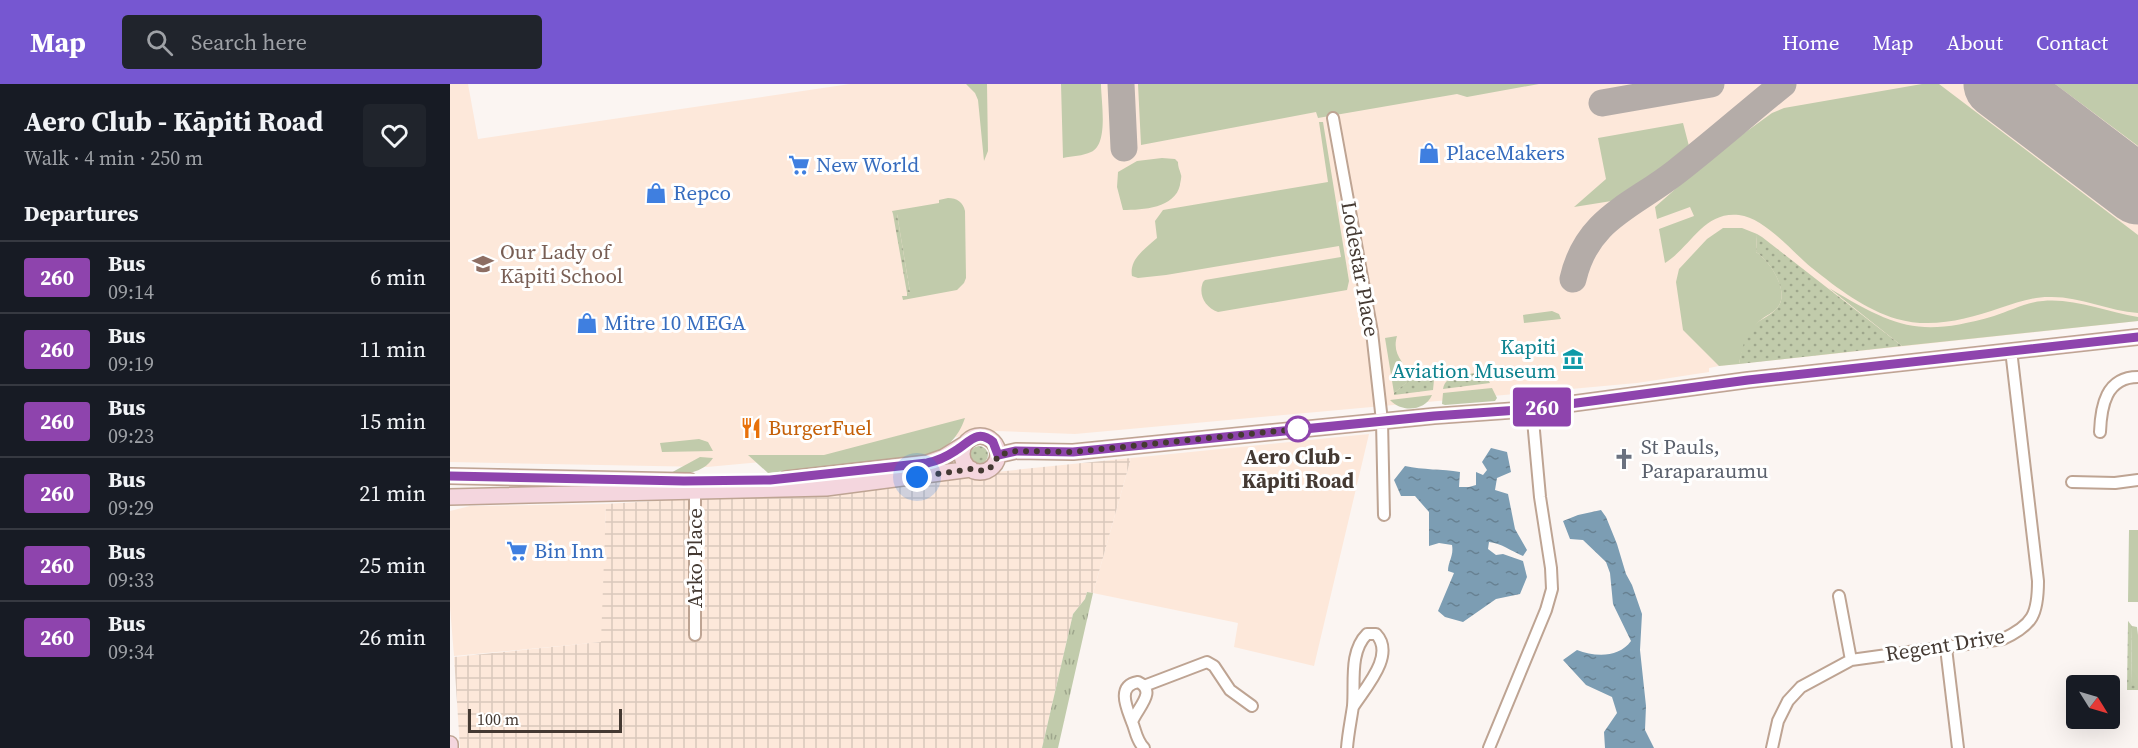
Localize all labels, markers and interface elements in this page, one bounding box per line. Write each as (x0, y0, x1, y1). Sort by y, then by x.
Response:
search box (122, 15, 542, 69)
text: Map (30, 23, 86, 61)
icon: search (143, 26, 176, 59)
text: Search here (191, 27, 307, 57)
text: Home (1782, 28, 1840, 57)
text: Map (1873, 28, 1914, 57)
text: About (1947, 28, 2003, 57)
text: Contact (2036, 28, 2108, 57)
text: Aero Club - Kāpiti Road (24, 102, 323, 140)
button: heart (363, 104, 426, 167)
place label: PlaceMakers (1446, 138, 1565, 167)
shop icon: PlaceMakers (1417, 141, 1441, 165)
text: Walk · 4 min · 250 m (24, 144, 203, 172)
place label: New World (816, 150, 919, 179)
supermarket icon: New World (787, 153, 811, 177)
place label: Repco (673, 178, 731, 207)
shop icon: Repco (644, 181, 668, 205)
text: Departures (24, 198, 138, 228)
street label: Lodestar Place (1334, 199, 1387, 339)
place label: Our Lady of Kāpiti School (500, 237, 623, 290)
text: Bus (108, 248, 145, 278)
school or university icon: Our Lady of Kāpiti School (471, 252, 495, 276)
text: 6 min (370, 262, 426, 292)
text: 260 (40, 263, 74, 292)
text: 09:14 (108, 278, 154, 306)
place label: Mitre 10 MEGA (604, 308, 746, 337)
shop icon: Mitre 10 MEGA (575, 311, 599, 335)
text: Bus (108, 320, 145, 350)
place label: Kapiti Aviation Museum (1392, 332, 1556, 385)
text: 11 min (359, 334, 426, 364)
text: 260 (40, 335, 74, 364)
museum icon: Kapiti Aviation Museum (1561, 347, 1585, 371)
text: 09:19 (108, 350, 154, 378)
line badge: 260 (1508, 388, 1576, 426)
text: Bus (108, 392, 145, 422)
text: 260 (1525, 393, 1559, 422)
text: 15 min (359, 406, 426, 436)
text: 260 (40, 407, 74, 436)
place label: BurgerFuel (768, 413, 872, 442)
restaurant icon: BurgerFuel (739, 416, 763, 440)
marker: Aero Club - Kāpiti Road (1285, 416, 1311, 442)
text: 09:23 (108, 422, 154, 450)
place label: St Pauls, Paraparaumu (1641, 432, 1768, 485)
place label: Aero Club - Kāpiti Road (1242, 442, 1355, 495)
church icon: St Pauls, Paraparaumu (1612, 447, 1636, 471)
your location (902, 462, 932, 492)
text: Bus (108, 464, 145, 494)
text: 21 min (359, 478, 426, 508)
text: 260 (40, 479, 74, 508)
text: 09:29 (108, 494, 154, 522)
street label: Arko Place (680, 508, 709, 608)
text: Bus (108, 536, 145, 566)
place label: Bin Inn (534, 536, 605, 565)
supermarket icon: Bin Inn (505, 539, 529, 563)
text: 25 min (359, 550, 426, 580)
text: 260 (40, 551, 74, 580)
text: 09:33 (108, 566, 154, 594)
text: Bus (108, 608, 145, 638)
street label: Regent Drive (1883, 621, 2007, 668)
text: 26 min (359, 622, 426, 652)
text: 260 (40, 623, 74, 652)
text: 09:34 (108, 638, 154, 666)
north arrow (2066, 675, 2120, 729)
map controls (2066, 675, 2120, 729)
scale bar (468, 706, 622, 734)
text: 100 m (477, 708, 519, 730)

